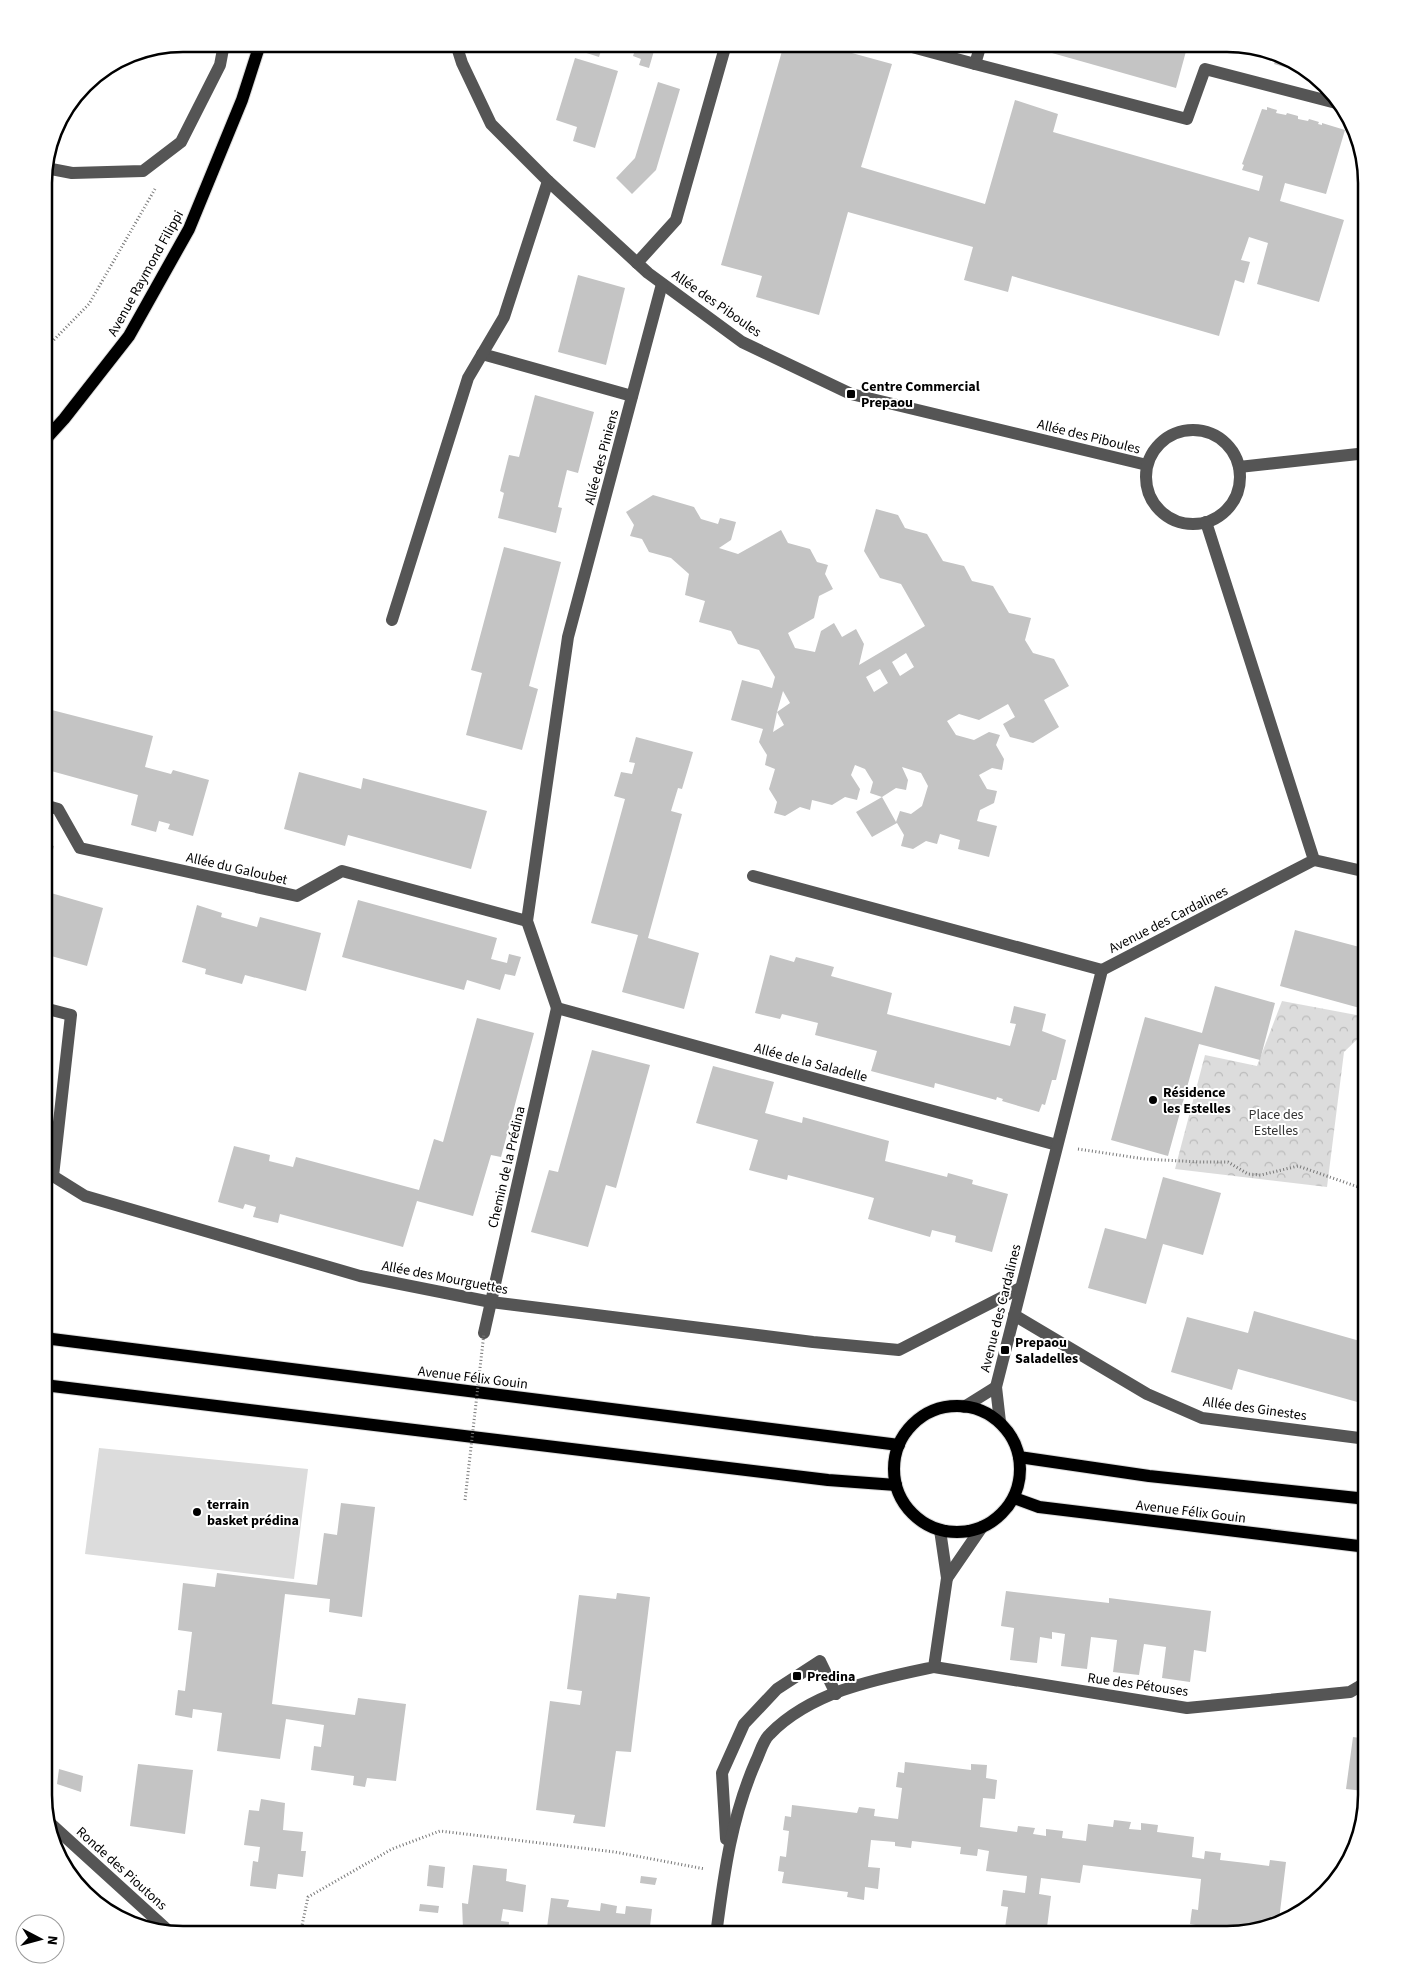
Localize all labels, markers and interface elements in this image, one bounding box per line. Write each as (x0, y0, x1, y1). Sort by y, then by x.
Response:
street label: Avenue Raymond Filippi (103, 207, 189, 340)
street label: Allée des Piboules (667, 265, 765, 342)
place label: Centre Commercial Prepaou (861, 377, 980, 413)
marker: Centre Commercial Prepaou (845, 388, 857, 400)
street label: Allée des Piniens (580, 407, 624, 507)
street label: Allée des Piboules (1035, 415, 1142, 459)
street label: Allée du Galoubet (184, 848, 290, 890)
street label: Avenue des Cardalines (1105, 881, 1232, 959)
street label: Allée de la Saladelle (752, 1038, 870, 1088)
place label: Résidence les Estelles (1163, 1083, 1231, 1119)
marker: Résidence les Estelles (1147, 1094, 1159, 1106)
street label: Chemin de la Prédina (483, 1104, 531, 1230)
park label: Place des Estelles (1249, 1105, 1304, 1141)
street label: Avenue des Cardalines (975, 1242, 1027, 1374)
street label: Allée des Mourguettes (380, 1256, 510, 1300)
place label: Prepaou Saladelles (1015, 1333, 1078, 1369)
marker: Prepaou Saladelles (999, 1344, 1011, 1356)
street label: Avenue Félix Gouin (417, 1361, 529, 1395)
street label: Allée des Ginestes (1202, 1392, 1308, 1426)
place label: terrain basket prédina (207, 1495, 299, 1531)
street label: Avenue Félix Gouin (1135, 1495, 1247, 1529)
marker: terrain basket prédina (191, 1506, 203, 1518)
place label: Predina (807, 1667, 855, 1687)
street label: Rue des Pétouses (1086, 1668, 1190, 1702)
marker: Predina (791, 1670, 803, 1682)
street label: Ronde des Pioutons (71, 1822, 171, 1915)
north arrow (15, 1914, 65, 1964)
text: N (42, 1935, 62, 1946)

